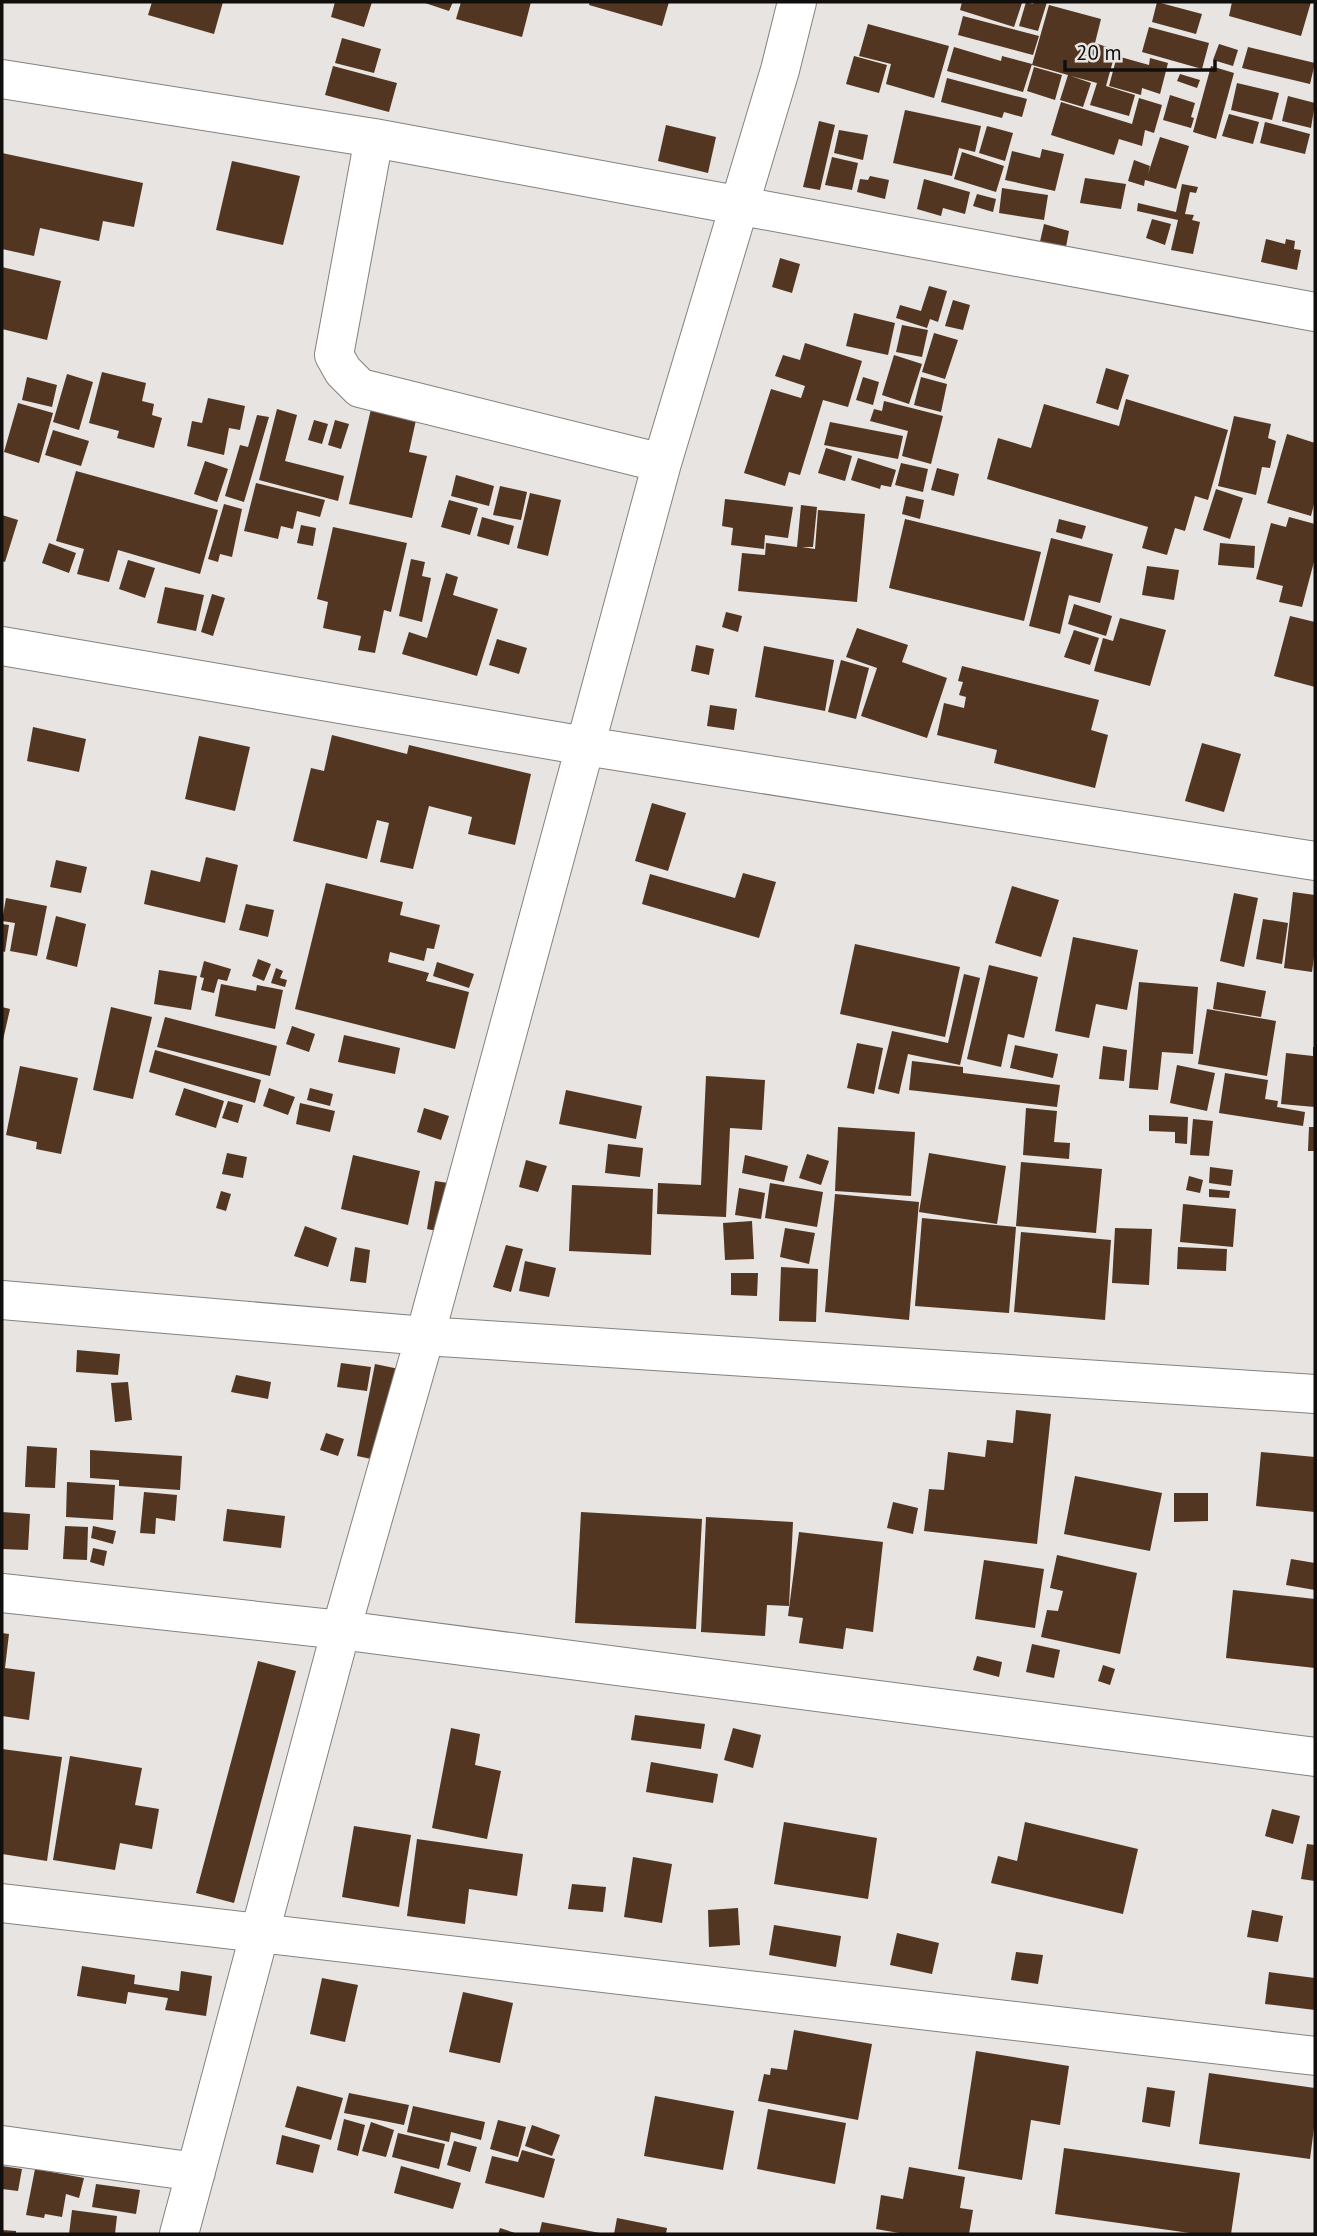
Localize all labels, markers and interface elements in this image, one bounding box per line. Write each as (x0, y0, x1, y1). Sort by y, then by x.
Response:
scale bar (1065, 28, 1216, 72)
text: 20 m (1076, 39, 1122, 66)

